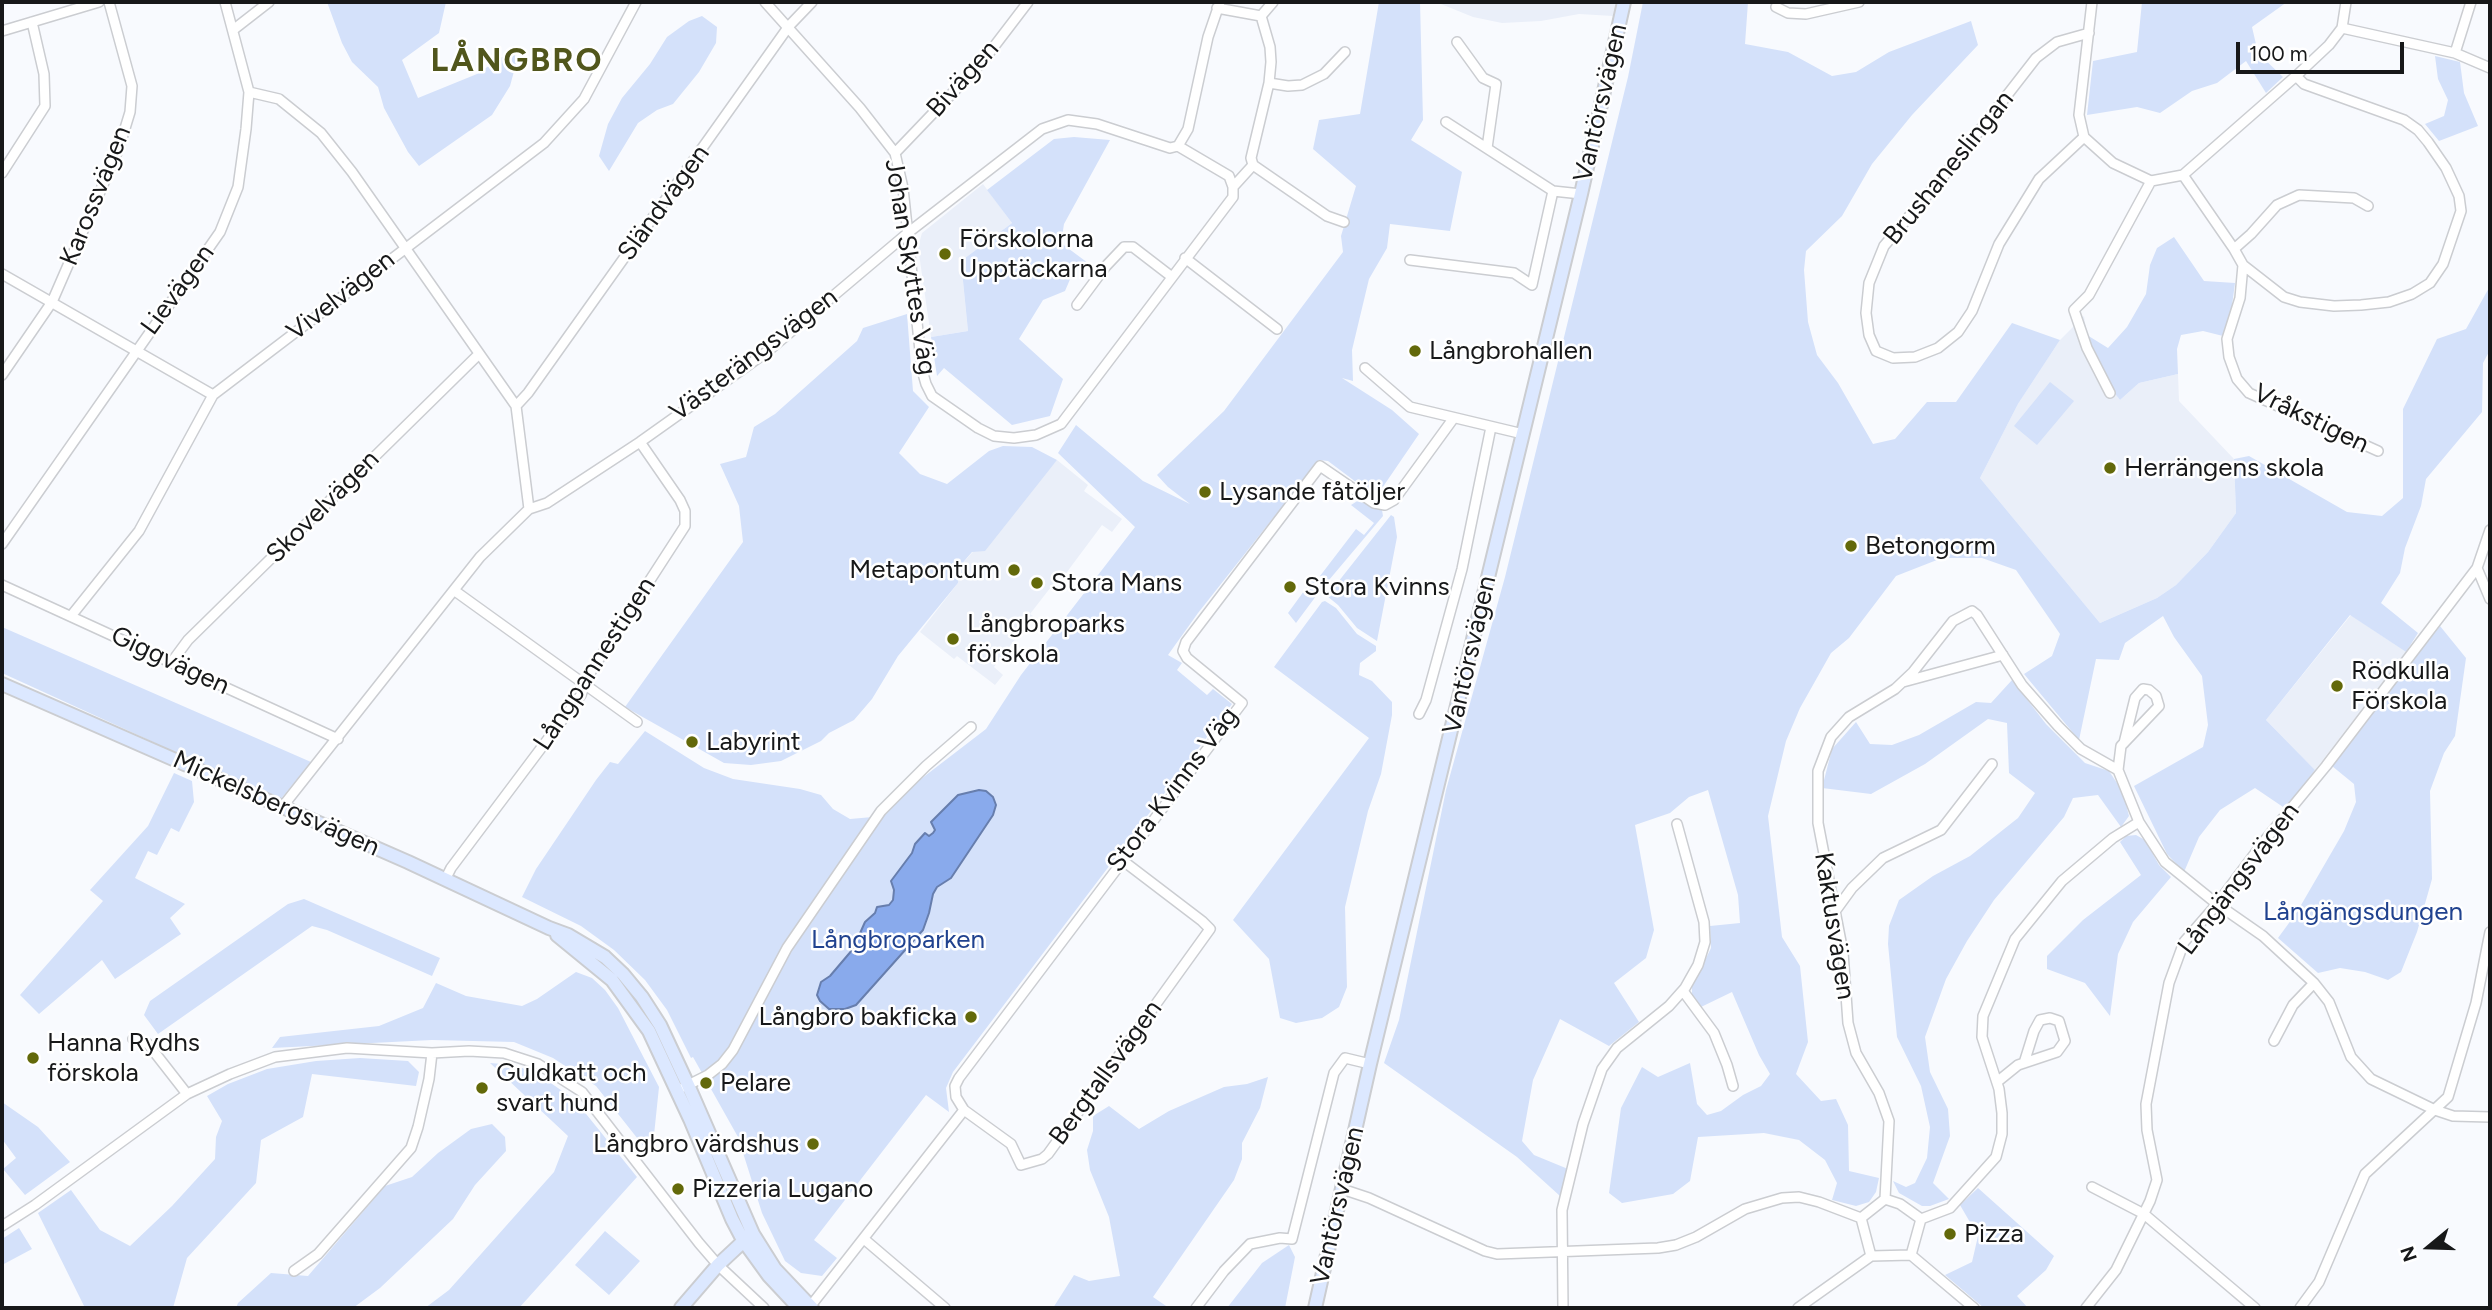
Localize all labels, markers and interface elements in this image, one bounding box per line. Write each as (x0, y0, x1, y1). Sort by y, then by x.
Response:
street label: Vantörsvägen (1568, 21, 1634, 185)
scale bar (2240, 28, 2408, 72)
street label: Bivägen (920, 34, 1006, 124)
district label: LÅNGBRO (431, 41, 603, 81)
text: 100 m (2249, 41, 2308, 66)
street label: Brushaneslingan (1877, 85, 2021, 251)
street label: Karossvägen (54, 122, 138, 270)
street label: Sländvägen (612, 139, 716, 267)
street label: Johan Skyttes Väg (878, 157, 942, 377)
place label: Förskolorna Upptäckarna (959, 223, 1107, 284)
street label: Lievägen (135, 239, 221, 341)
street label: Vivelvägen (281, 244, 401, 348)
marker: Förskolorna Upptäckarna (937, 246, 953, 262)
street label: Västerängsvägen (664, 282, 844, 428)
place label: Långbrohallen (1429, 335, 1593, 367)
marker: Långbrohallen (1407, 343, 1423, 359)
street label: Vråkstigen (2248, 378, 2374, 460)
street label: Skovelvägen (260, 444, 386, 570)
place label: Herrängens skola (2124, 452, 2324, 484)
marker: Herrängens skola (2102, 460, 2118, 476)
place label: Lysande fåtöljer (1219, 476, 1405, 508)
marker: Lysande fåtöljer (1197, 484, 1213, 500)
place label: Betongorm (1865, 530, 1996, 562)
marker: Betongorm (1843, 538, 1859, 554)
place label: Metapontum (849, 554, 1000, 586)
marker: Metapontum (1006, 562, 1022, 578)
place label: Stora Mans (1051, 567, 1182, 599)
place label: Stora Kvinns (1304, 571, 1450, 603)
street label: Långpannestigen (527, 572, 663, 756)
street label: Vantörsvägen (1437, 573, 1503, 737)
marker: Stora Mans (1029, 575, 1045, 591)
marker: Stora Kvinns (1282, 579, 1298, 595)
place label: Långbroparks förskola (967, 608, 1125, 670)
street label: Giggvägen (106, 620, 234, 702)
marker: Långbroparks förskola (945, 631, 961, 647)
place label: Rödkulla Förskola (2351, 655, 2449, 716)
marker: Rödkulla Förskola (2329, 678, 2345, 694)
street label: Stora Kvinns Väg (1101, 701, 1245, 879)
place label: Labyrint (706, 726, 801, 758)
marker: Labyrint (684, 734, 700, 750)
street label: Mickelsbergsvägen (168, 744, 384, 864)
street label: Långängsvägen (2172, 797, 2306, 961)
street label: Kaktusvägen (1807, 850, 1861, 1002)
park label: Långängsdungen (2263, 896, 2463, 928)
park label: Långbroparken (811, 924, 985, 956)
street label: Bergtallsvägen (1043, 994, 1169, 1152)
place label: Långbro bakficka (759, 1001, 957, 1033)
marker: Långbro bakficka (963, 1009, 979, 1025)
place label: Hanna Rydhs förskola (47, 1027, 200, 1088)
marker: Hanna Rydhs förskola (25, 1050, 41, 1066)
place label: Guldkatt och svart hund (496, 1057, 647, 1118)
place label: Pelare (720, 1067, 791, 1099)
marker: Pelare (698, 1075, 714, 1091)
marker: Guldkatt och svart hund (474, 1080, 490, 1096)
street label: Vantörsvägen (1305, 1124, 1371, 1288)
place label: Långbro värdshus (593, 1128, 799, 1160)
marker: Långbro värdshus (805, 1136, 821, 1152)
place label: Pizzeria Lugano (692, 1173, 873, 1205)
marker: Pizzeria Lugano (670, 1181, 686, 1197)
north arrow (2394, 1212, 2464, 1282)
place label: Pizza (1964, 1218, 2024, 1250)
marker: Pizza (1942, 1226, 1958, 1242)
text: N (2395, 1243, 2422, 1265)

